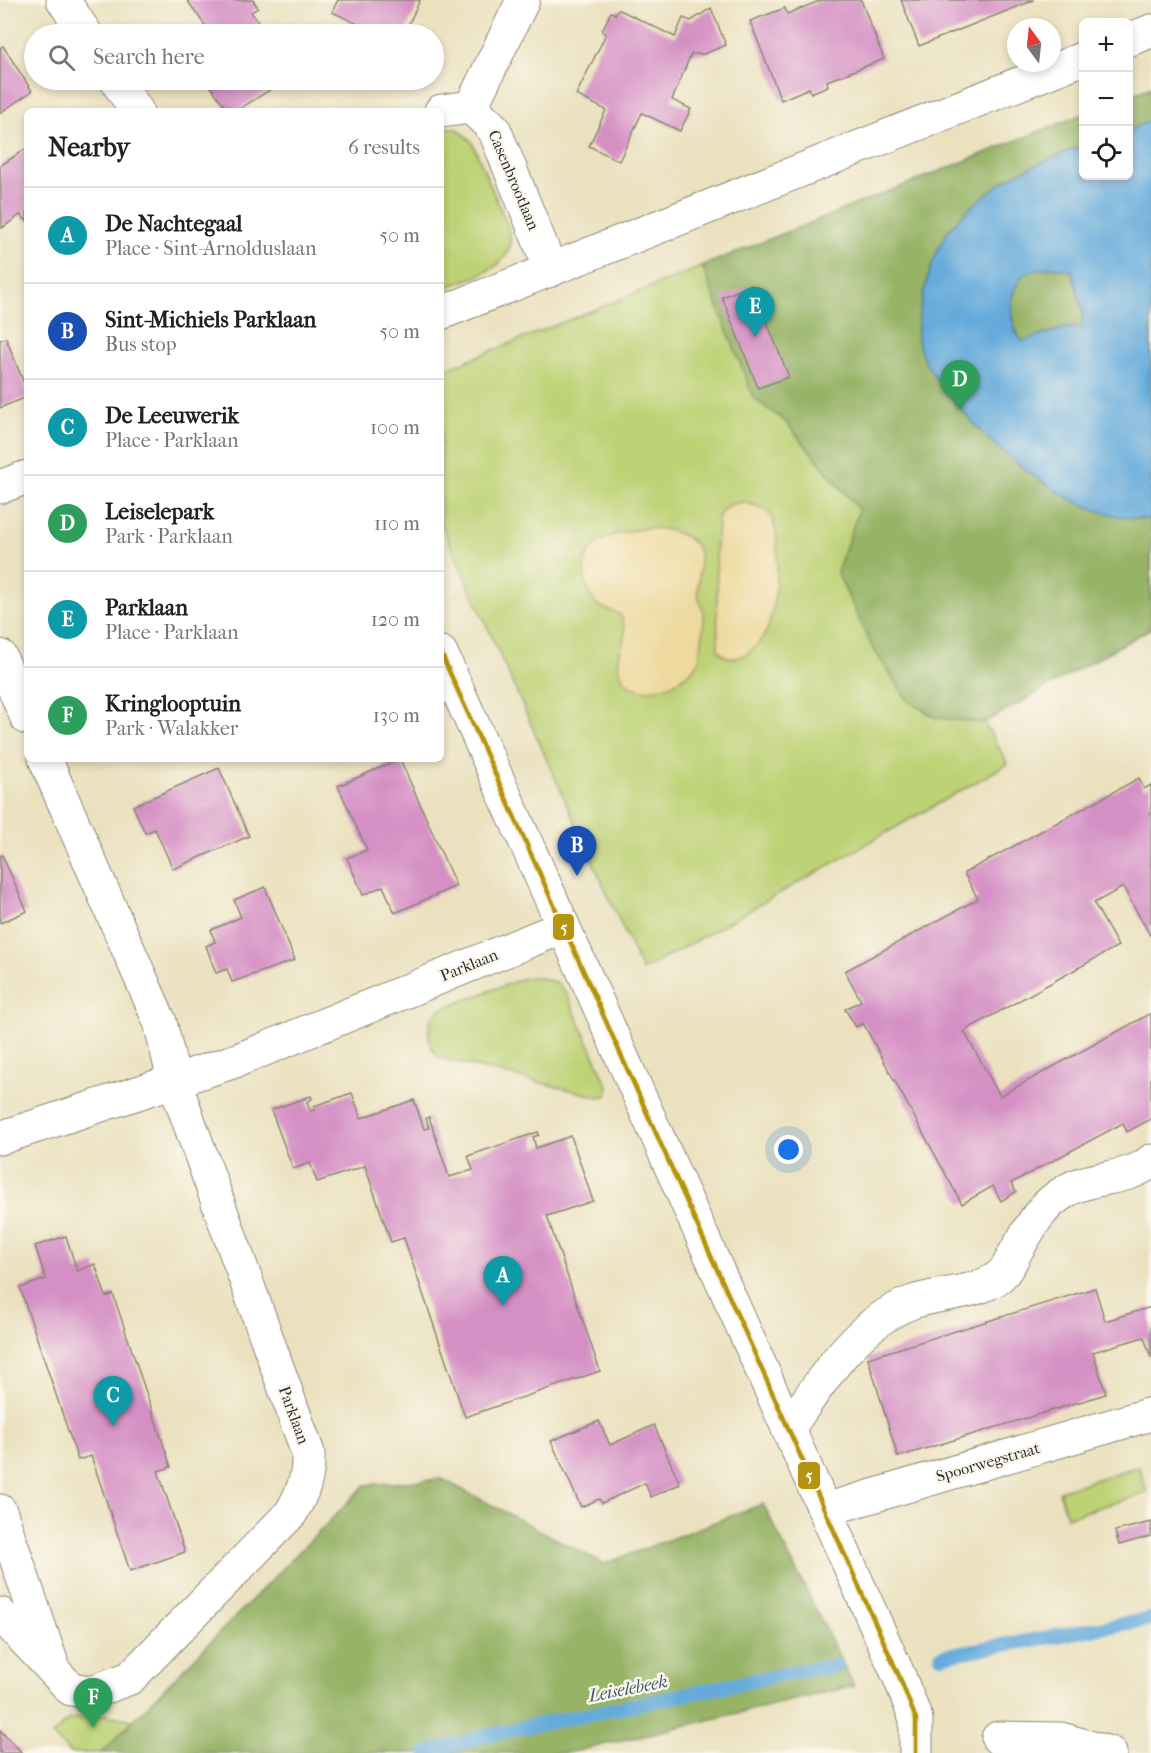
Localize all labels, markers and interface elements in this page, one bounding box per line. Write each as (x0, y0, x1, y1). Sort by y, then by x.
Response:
north arrow (1007, 18, 1061, 72)
map controls (1079, 18, 1133, 180)
button: + (1079, 18, 1133, 72)
search box (24, 24, 444, 90)
icon: search (45, 41, 78, 74)
text: Search here (93, 44, 205, 70)
button: − (1079, 72, 1133, 126)
button: locate (1079, 126, 1133, 180)
street label: Casenbrootlaan (484, 127, 544, 233)
text: Nearby (48, 132, 130, 163)
text: 6 results (348, 136, 420, 159)
text: De Nachtegaal (105, 211, 242, 237)
text: A (61, 224, 74, 247)
text: 50 m (379, 224, 420, 247)
text: Place · Sint-Arnolduslaan (105, 237, 317, 260)
pin: E (736, 288, 774, 337)
text: Sint-Michiels Parklaan (105, 307, 316, 333)
text: B (61, 320, 74, 343)
text: 50 m (379, 320, 420, 343)
text: Bus stop (105, 333, 177, 356)
pin: D (940, 360, 980, 410)
text: De Leeuwerik (105, 403, 239, 429)
text: C (61, 416, 74, 439)
text: 100 m (370, 416, 420, 439)
text: Place · Parklaan (105, 429, 239, 452)
text: Leiselepark (105, 499, 214, 525)
text: D (60, 512, 75, 535)
text: 110 m (374, 512, 420, 535)
text: Park · Parklaan (105, 525, 233, 548)
text: Parklaan (105, 595, 188, 621)
text: E (61, 608, 74, 631)
text: 120 m (371, 608, 420, 631)
text: Place · Parklaan (105, 621, 239, 644)
text: Kringlooptuin (105, 691, 241, 717)
text: F (62, 704, 73, 727)
text: 130 m (373, 704, 420, 727)
text: Park · Walakker (105, 717, 238, 740)
pin: B (558, 826, 596, 876)
line badge: 5 (552, 913, 575, 941)
text: 5 (561, 918, 568, 937)
street label: Parklaan (437, 945, 501, 985)
your location (774, 1135, 803, 1164)
pin: A (484, 1256, 522, 1306)
pin: C (94, 1376, 132, 1426)
street label: Parklaan (275, 1383, 313, 1447)
street label: Spoorwegstraat (934, 1438, 1042, 1486)
line badge: 5 (797, 1461, 821, 1490)
text: 5 (806, 1466, 813, 1485)
water label: Leiselebeek (585, 1671, 669, 1707)
pin: F (74, 1678, 112, 1728)

